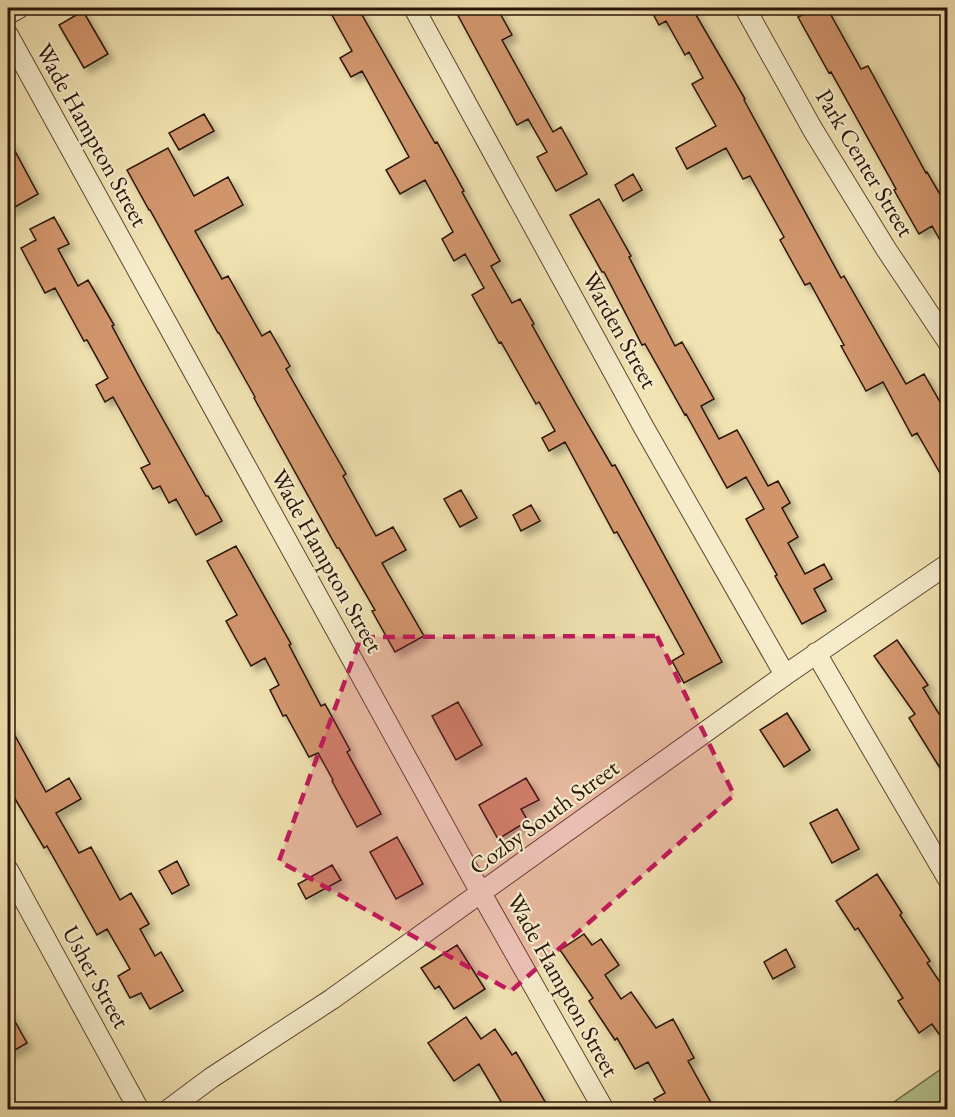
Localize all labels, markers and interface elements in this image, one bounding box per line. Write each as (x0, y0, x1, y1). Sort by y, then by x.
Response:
street label: Wade Hampton Street (29, 37, 156, 232)
street label: Park Center Street (809, 83, 922, 243)
street label: Warden Street (576, 266, 665, 394)
street label: Wade Hampton Street (264, 463, 391, 658)
street label: Cozby South Street (463, 752, 625, 881)
street label: Wade Hampton Street (500, 887, 627, 1082)
street label: Usher Street (56, 920, 138, 1034)

